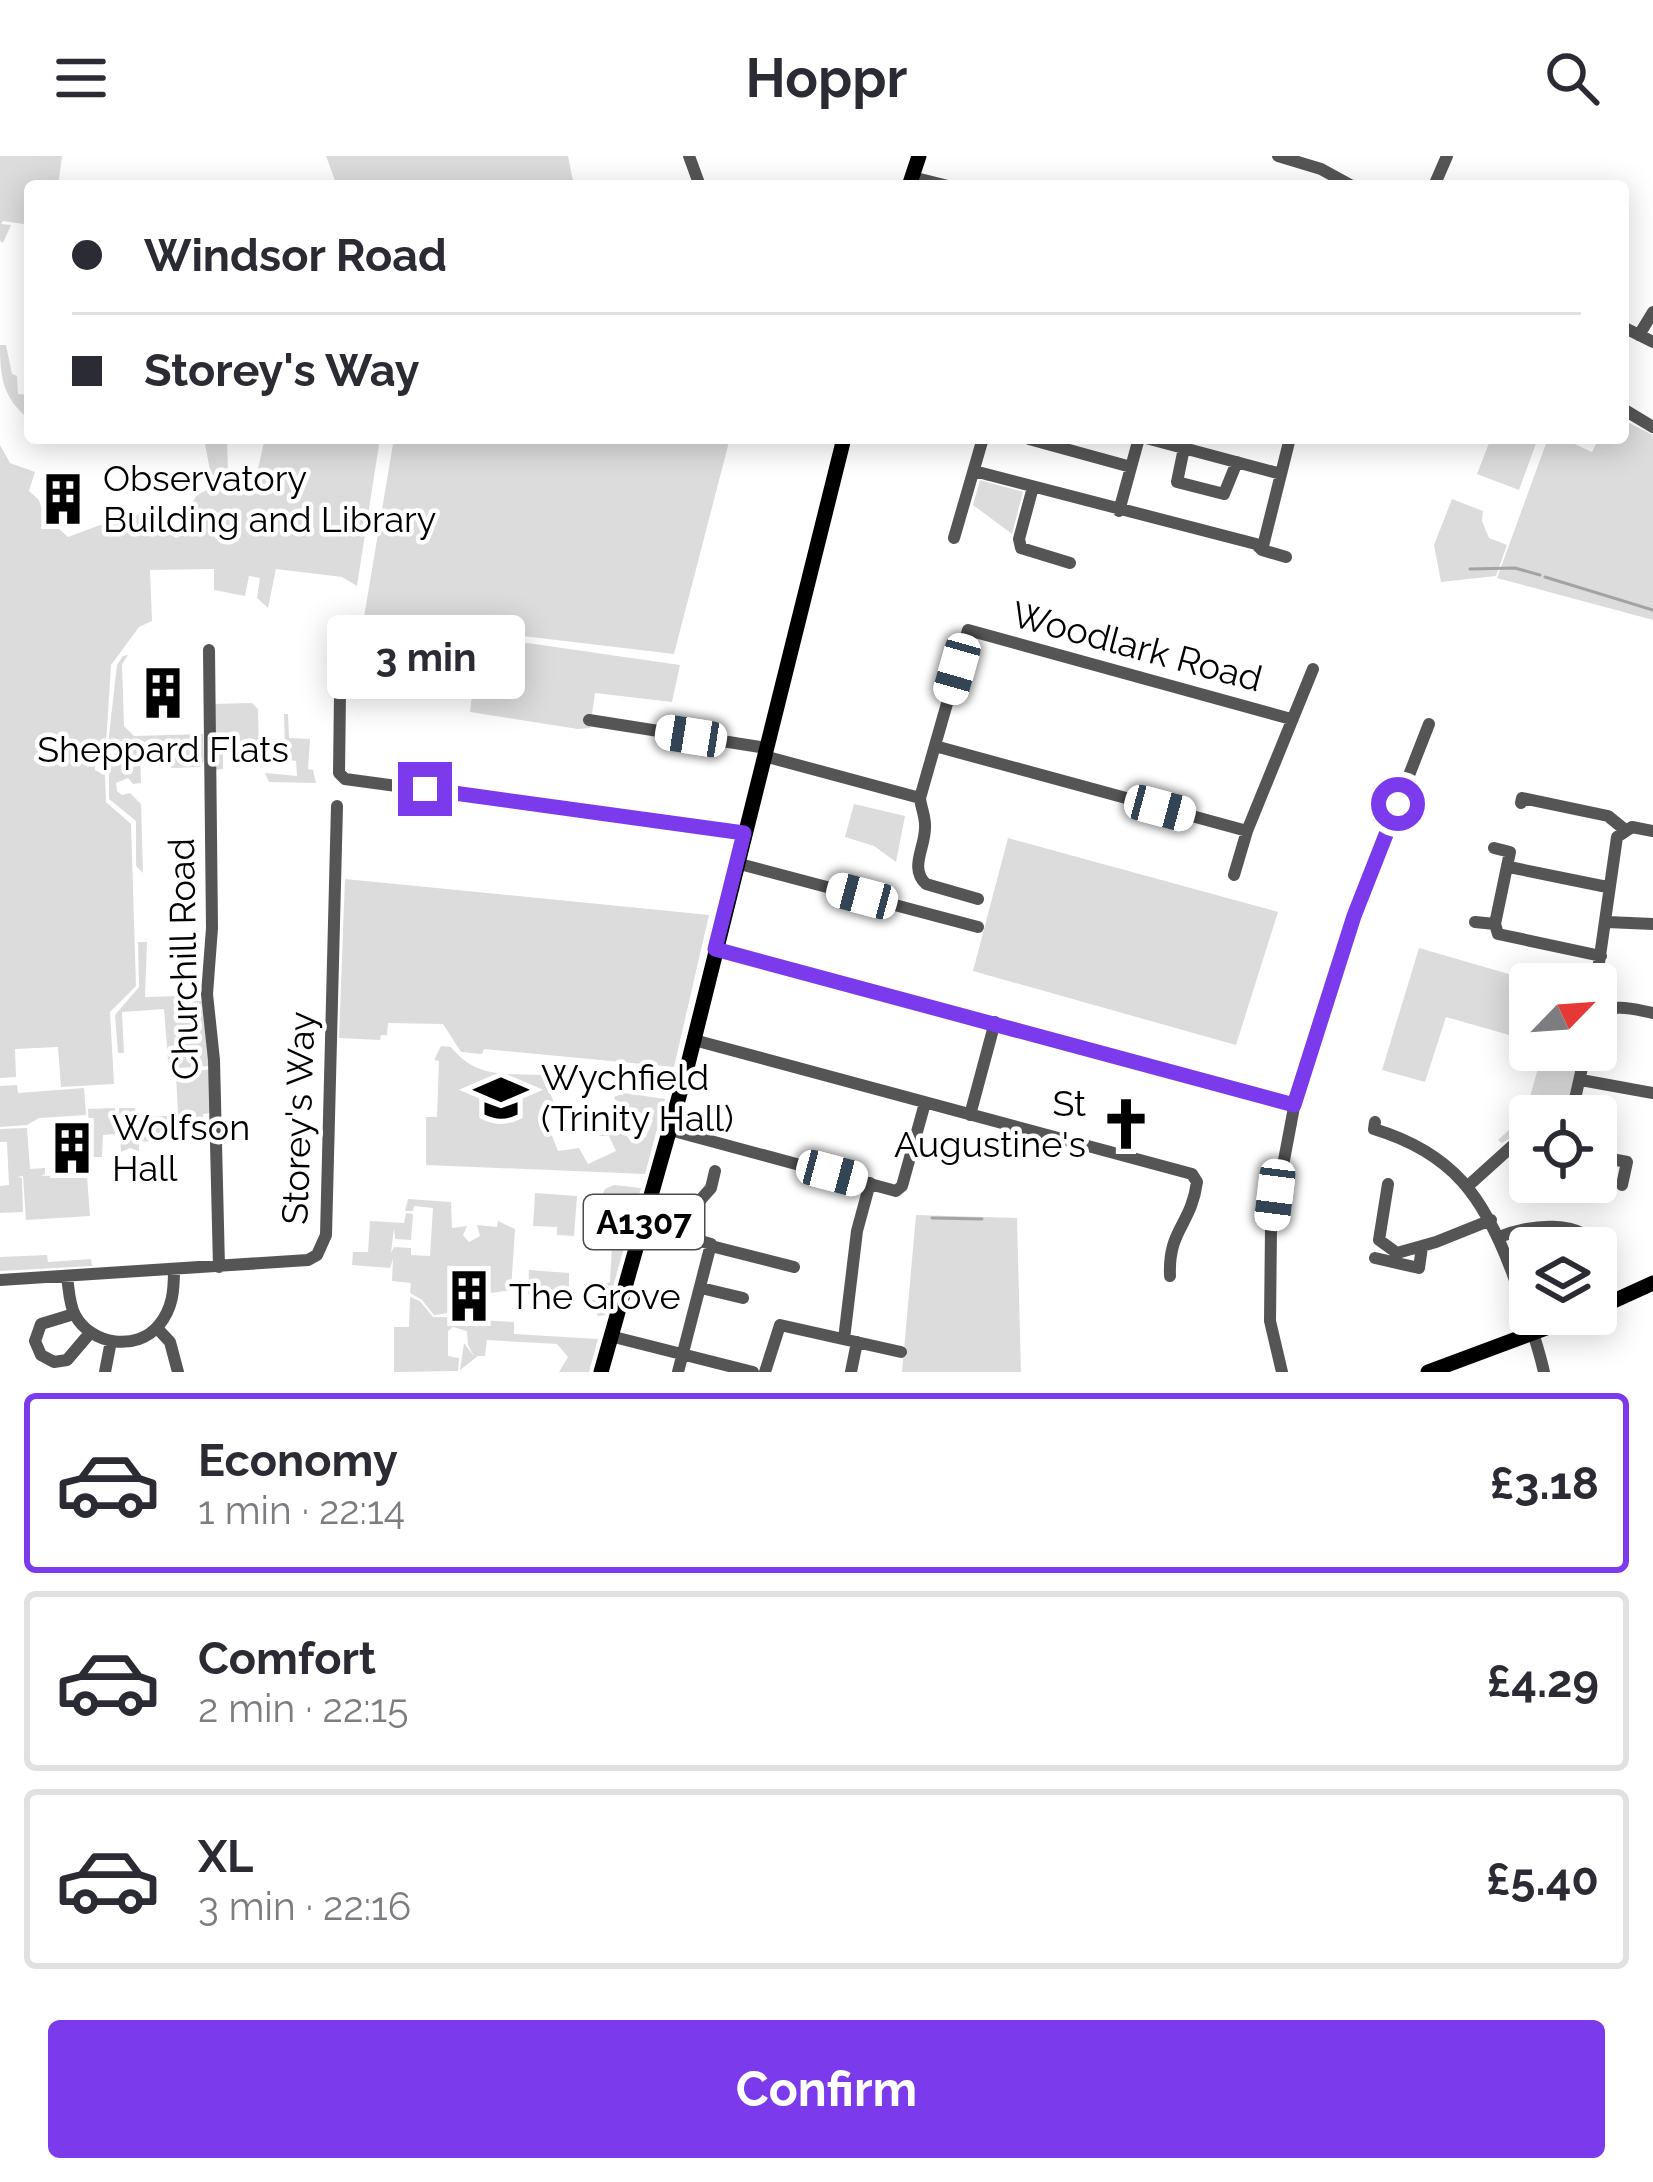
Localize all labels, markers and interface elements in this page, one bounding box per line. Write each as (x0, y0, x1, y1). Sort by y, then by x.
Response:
icon: menu (48, 45, 114, 111)
icon: search (1539, 45, 1605, 111)
text: Hoppr (746, 46, 907, 110)
text: Windsor Road (144, 229, 447, 282)
text: Storey's Way (144, 344, 419, 397)
place label: Observatory Building and Library (103, 457, 436, 540)
building icon: Observatory Building and Library (34, 470, 92, 528)
street label: Woodlark Road (1007, 592, 1267, 700)
callout: 3 min (326, 615, 524, 699)
car (930, 629, 984, 709)
text: 3 min (376, 634, 476, 680)
building icon: Sheppard Flats (134, 664, 192, 722)
car (653, 713, 729, 759)
place label: Sheppard Flats (37, 728, 289, 770)
route end (398, 762, 452, 816)
route start (1371, 777, 1425, 831)
car (1121, 781, 1199, 835)
street label: Churchill Road (160, 838, 206, 1080)
car (823, 869, 901, 923)
north arrow (1509, 963, 1617, 1071)
map controls (1509, 963, 1617, 1335)
street label: Storey's Way (273, 1011, 323, 1225)
place label: Wychfield (Trinity Hall) (541, 1056, 734, 1139)
school or university icon: Wychfield (Trinity Hall) (472, 1069, 530, 1127)
place label: St Augustine's (894, 1082, 1086, 1165)
church icon: St Augustine's (1097, 1095, 1155, 1153)
button: locate (1509, 1095, 1617, 1203)
place label: Wolfson Hall (112, 1106, 250, 1189)
building icon: Wolfson Hall (43, 1119, 101, 1177)
car (793, 1146, 871, 1200)
car (1253, 1157, 1297, 1233)
road number: A1307 (584, 1195, 704, 1249)
button: layers (1509, 1227, 1617, 1335)
building icon: The Grove (440, 1267, 498, 1325)
place label: The Grove (509, 1275, 681, 1317)
icon: car (54, 1429, 162, 1537)
text: Economy (198, 1434, 398, 1487)
text: £3.18 (1490, 1457, 1599, 1510)
text: 1 min · 22:14 (198, 1487, 405, 1533)
icon: car (54, 1627, 162, 1735)
text: Comfort (198, 1632, 376, 1685)
text: £4.29 (1487, 1655, 1599, 1708)
text: 2 min · 22:15 (198, 1685, 409, 1731)
icon: car (54, 1825, 162, 1933)
text: XL (198, 1830, 253, 1883)
text: £5.40 (1486, 1853, 1599, 1906)
text: 3 min · 22:16 (198, 1883, 411, 1929)
button: Confirm (48, 2020, 1605, 2158)

